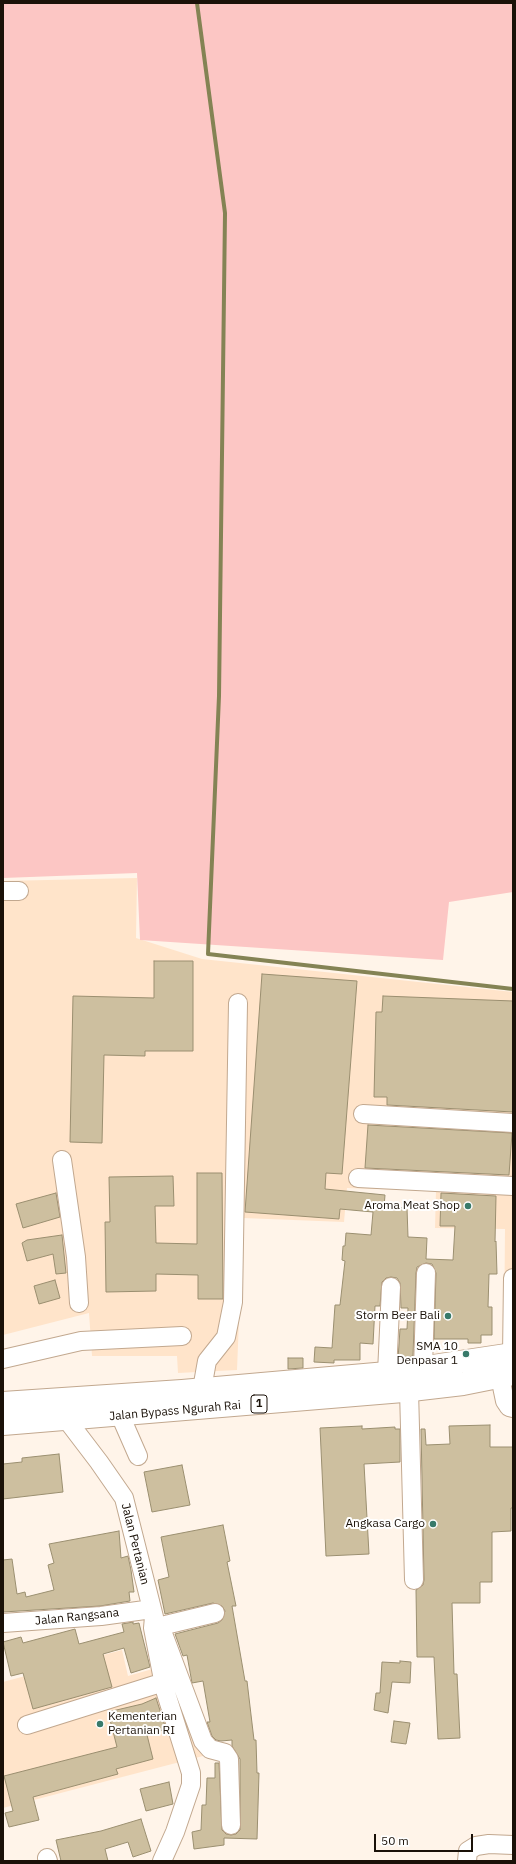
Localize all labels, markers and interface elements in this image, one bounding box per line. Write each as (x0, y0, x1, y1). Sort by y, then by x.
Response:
place label: Aroma Meat Shop (364, 1199, 460, 1213)
marker: Aroma Meat Shop (463, 1201, 473, 1211)
place label: Storm Beer Bali (356, 1309, 440, 1323)
marker: Storm Beer Bali (443, 1311, 453, 1321)
place label: SMA 10 Denpasar 1 (396, 1340, 458, 1368)
marker: SMA 10 Denpasar 1 (461, 1349, 471, 1359)
road number: 1 (251, 1395, 267, 1413)
street label: Jalan Bypass Ngurah Rai (108, 1398, 242, 1424)
street label: Jalan Pertanian (118, 1502, 152, 1586)
place label: Angkasa Cargo (345, 1517, 425, 1531)
marker: Angkasa Cargo (428, 1519, 438, 1529)
street label: Jalan Rangsana (34, 1605, 120, 1629)
place label: Kementerian Pertanian RI (108, 1710, 177, 1738)
marker: Kementerian Pertanian RI (95, 1719, 105, 1729)
scale bar (376, 1826, 475, 1852)
text: 50 m (381, 1833, 409, 1848)

